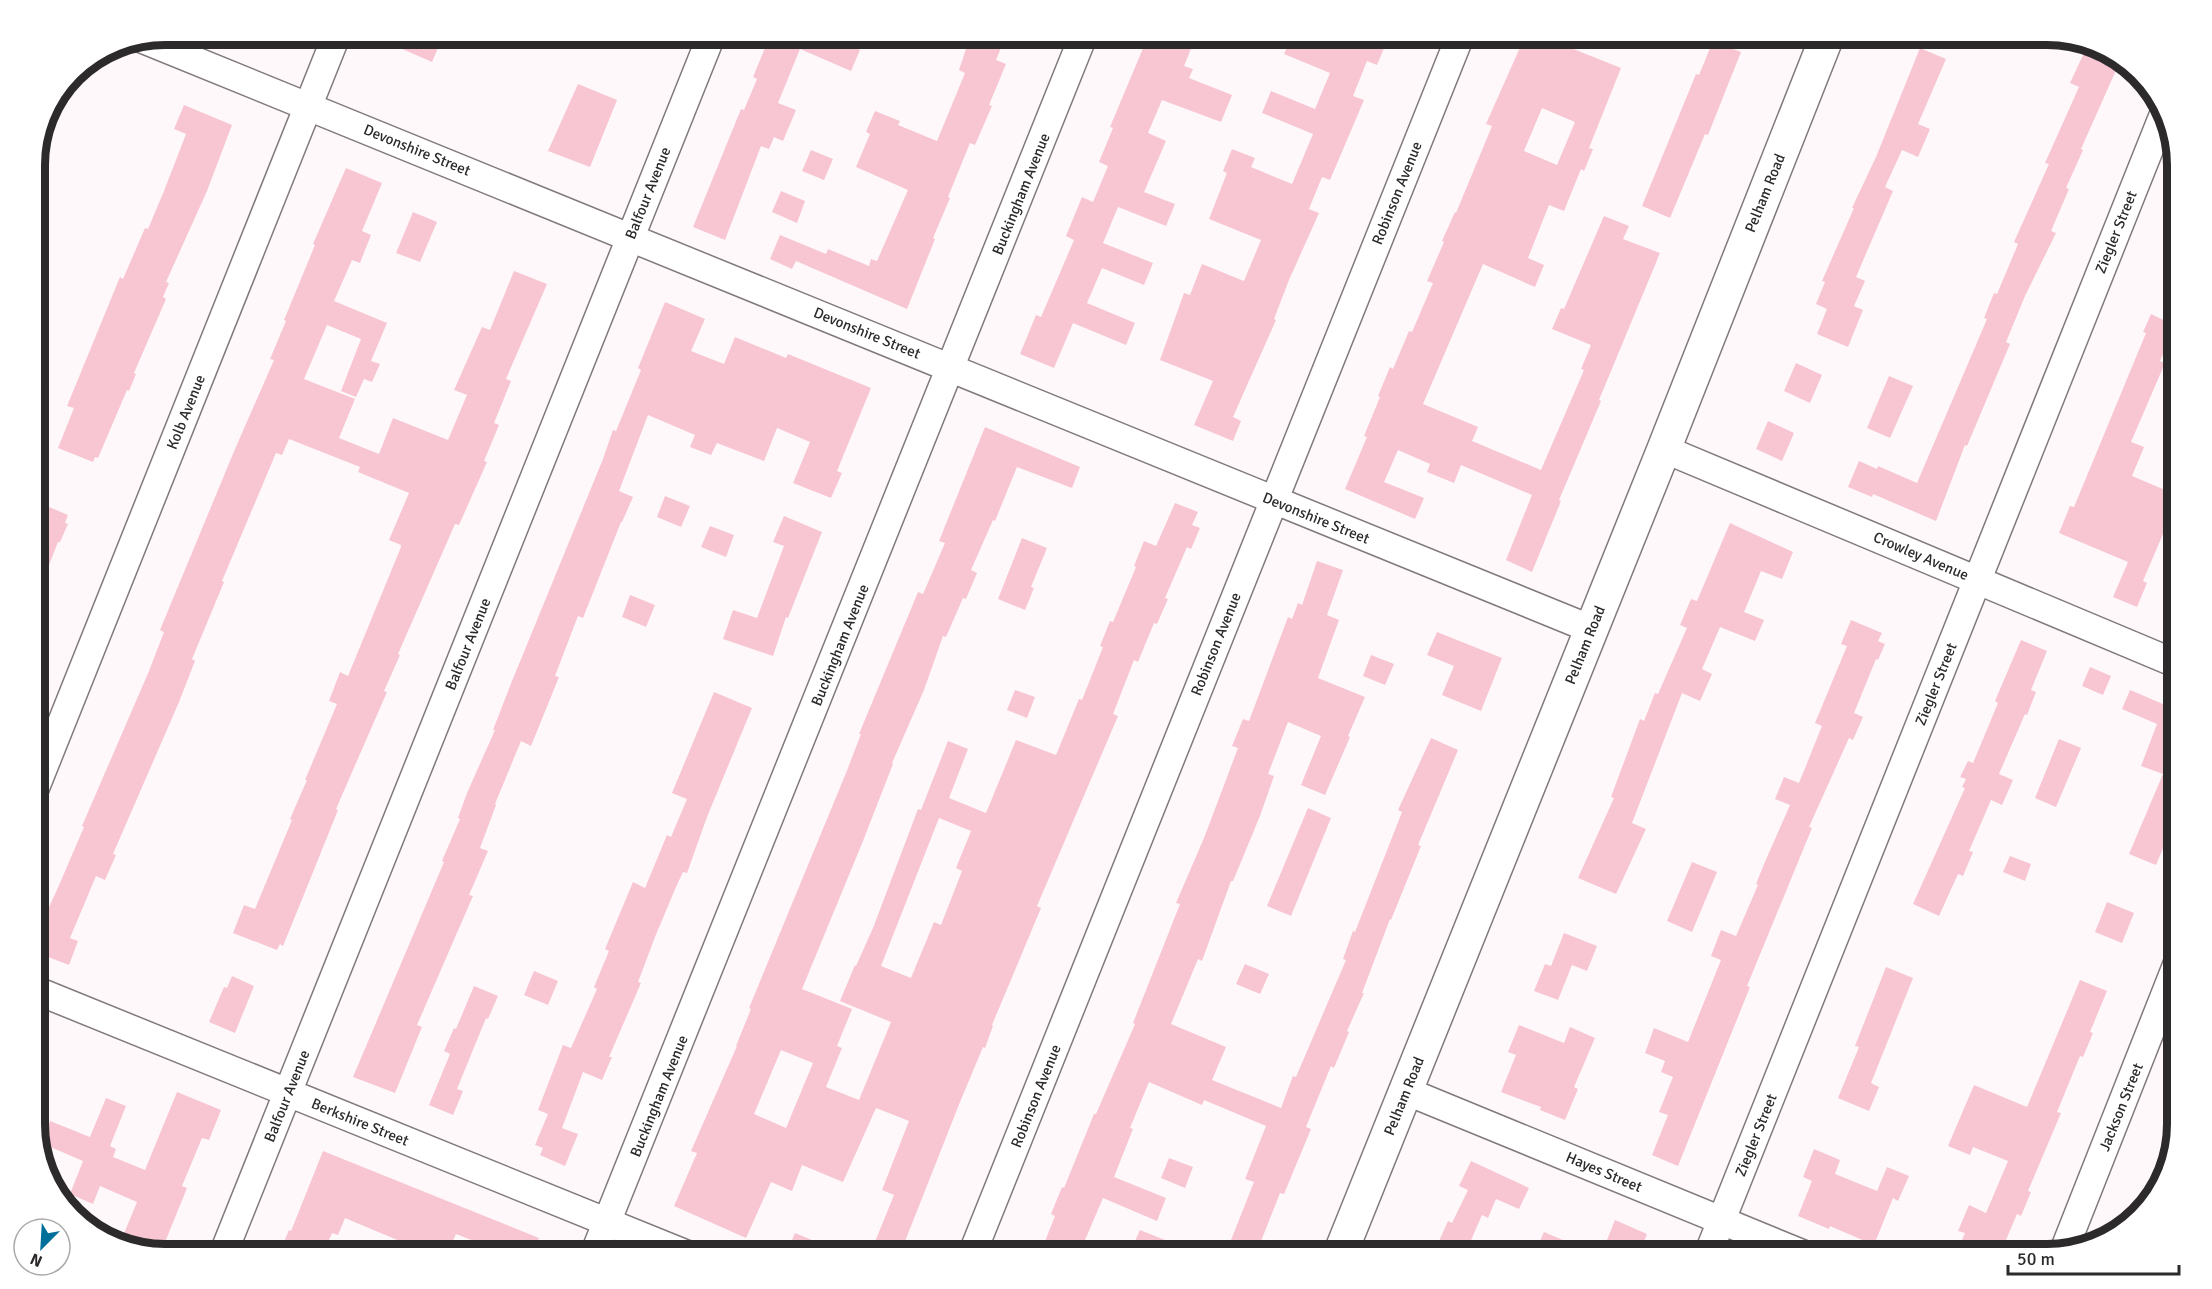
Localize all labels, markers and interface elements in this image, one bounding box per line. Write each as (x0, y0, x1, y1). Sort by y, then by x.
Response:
street label: Devonshire Street (361, 120, 473, 180)
street label: Buckingham Avenue (988, 130, 1054, 258)
street label: Robinson Avenue (1368, 139, 1426, 247)
street label: Balfour Avenue (621, 144, 675, 242)
street label: Pelham Road (1741, 151, 1789, 235)
street label: Ziegler Street (2091, 188, 2141, 276)
street label: Devonshire Street (811, 303, 923, 363)
street label: Kolb Avenue (163, 372, 209, 452)
street label: Devonshire Street (1260, 488, 1372, 548)
street label: Crowley Avenue (1871, 528, 1971, 584)
street label: Buckingham Avenue (807, 581, 873, 709)
street label: Robinson Avenue (1187, 590, 1245, 698)
street label: Balfour Avenue (441, 595, 495, 693)
street label: Pelham Road (1561, 603, 1609, 687)
street label: Ziegler Street (1911, 640, 1961, 728)
street label: Buckingham Avenue (626, 1032, 692, 1160)
street label: Robinson Avenue (1007, 1042, 1065, 1150)
street label: Balfour Avenue (260, 1047, 314, 1145)
street label: Pelham Road (1380, 1054, 1428, 1138)
street label: Jackson Street (2095, 1060, 2147, 1154)
street label: Ziegler Street (1731, 1091, 1781, 1179)
street label: Berkshire Street (309, 1094, 411, 1150)
street label: Hayes Street (1563, 1148, 1645, 1196)
north arrow (12, 1217, 72, 1277)
scale bar (2008, 1238, 2179, 1276)
text: N (27, 1248, 45, 1271)
text: 50 m (2017, 1248, 2055, 1270)

